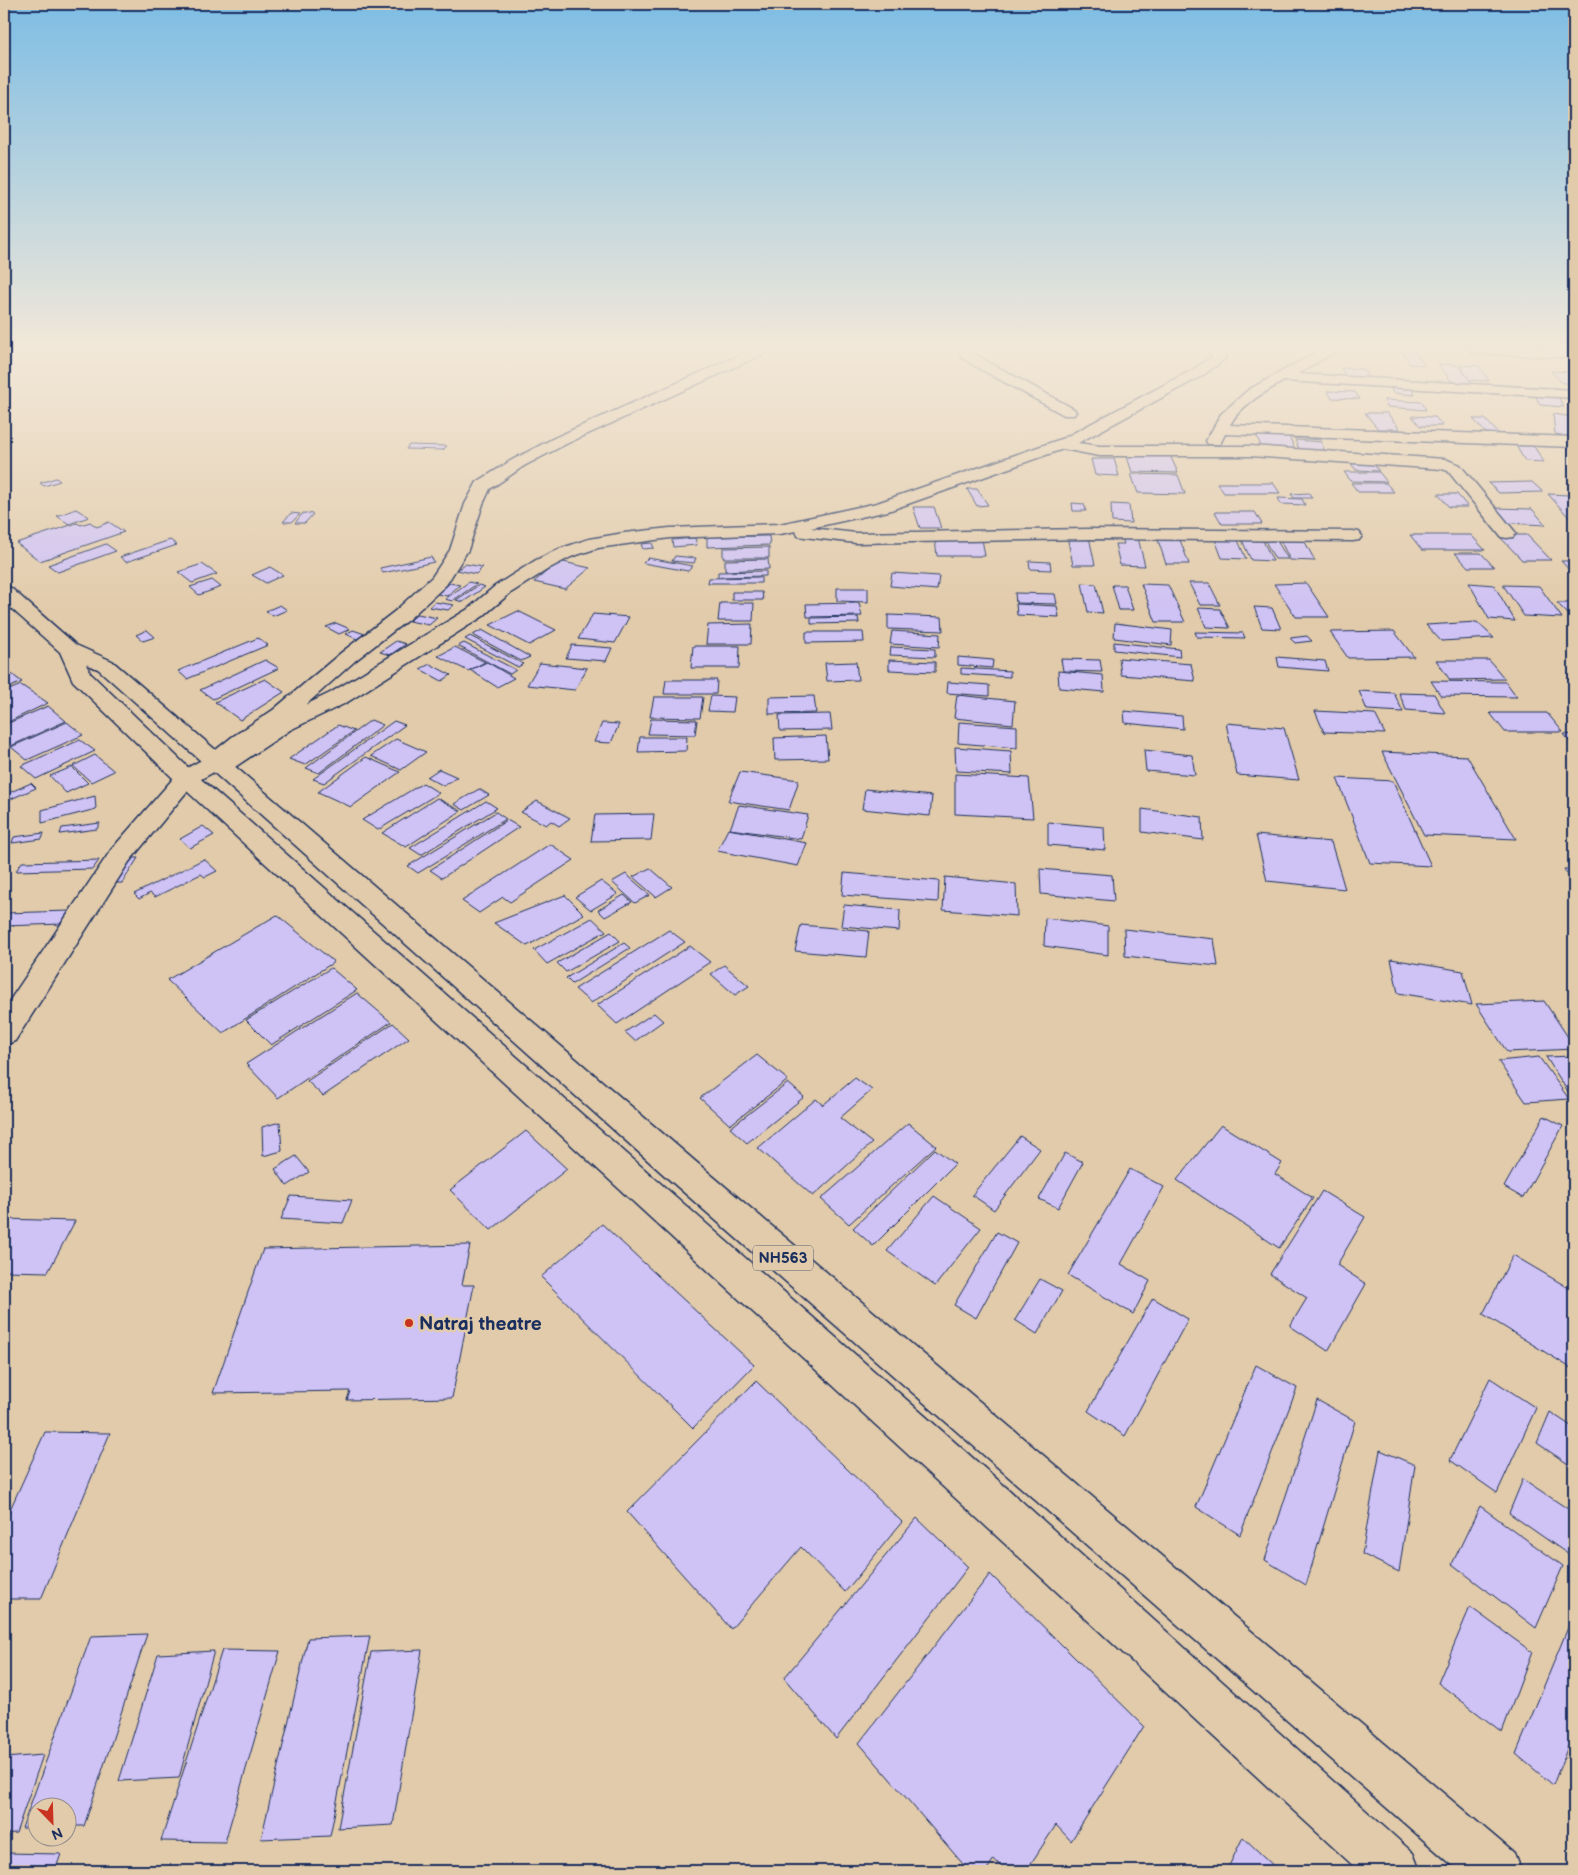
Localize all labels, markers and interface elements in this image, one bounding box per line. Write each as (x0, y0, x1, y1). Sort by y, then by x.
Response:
road number: NH563 (753, 1246, 813, 1270)
place label: Natraj theatre (419, 1313, 542, 1336)
marker: Natraj theatre (403, 1317, 415, 1329)
north arrow (28, 1798, 78, 1848)
text: N (49, 1824, 65, 1843)

